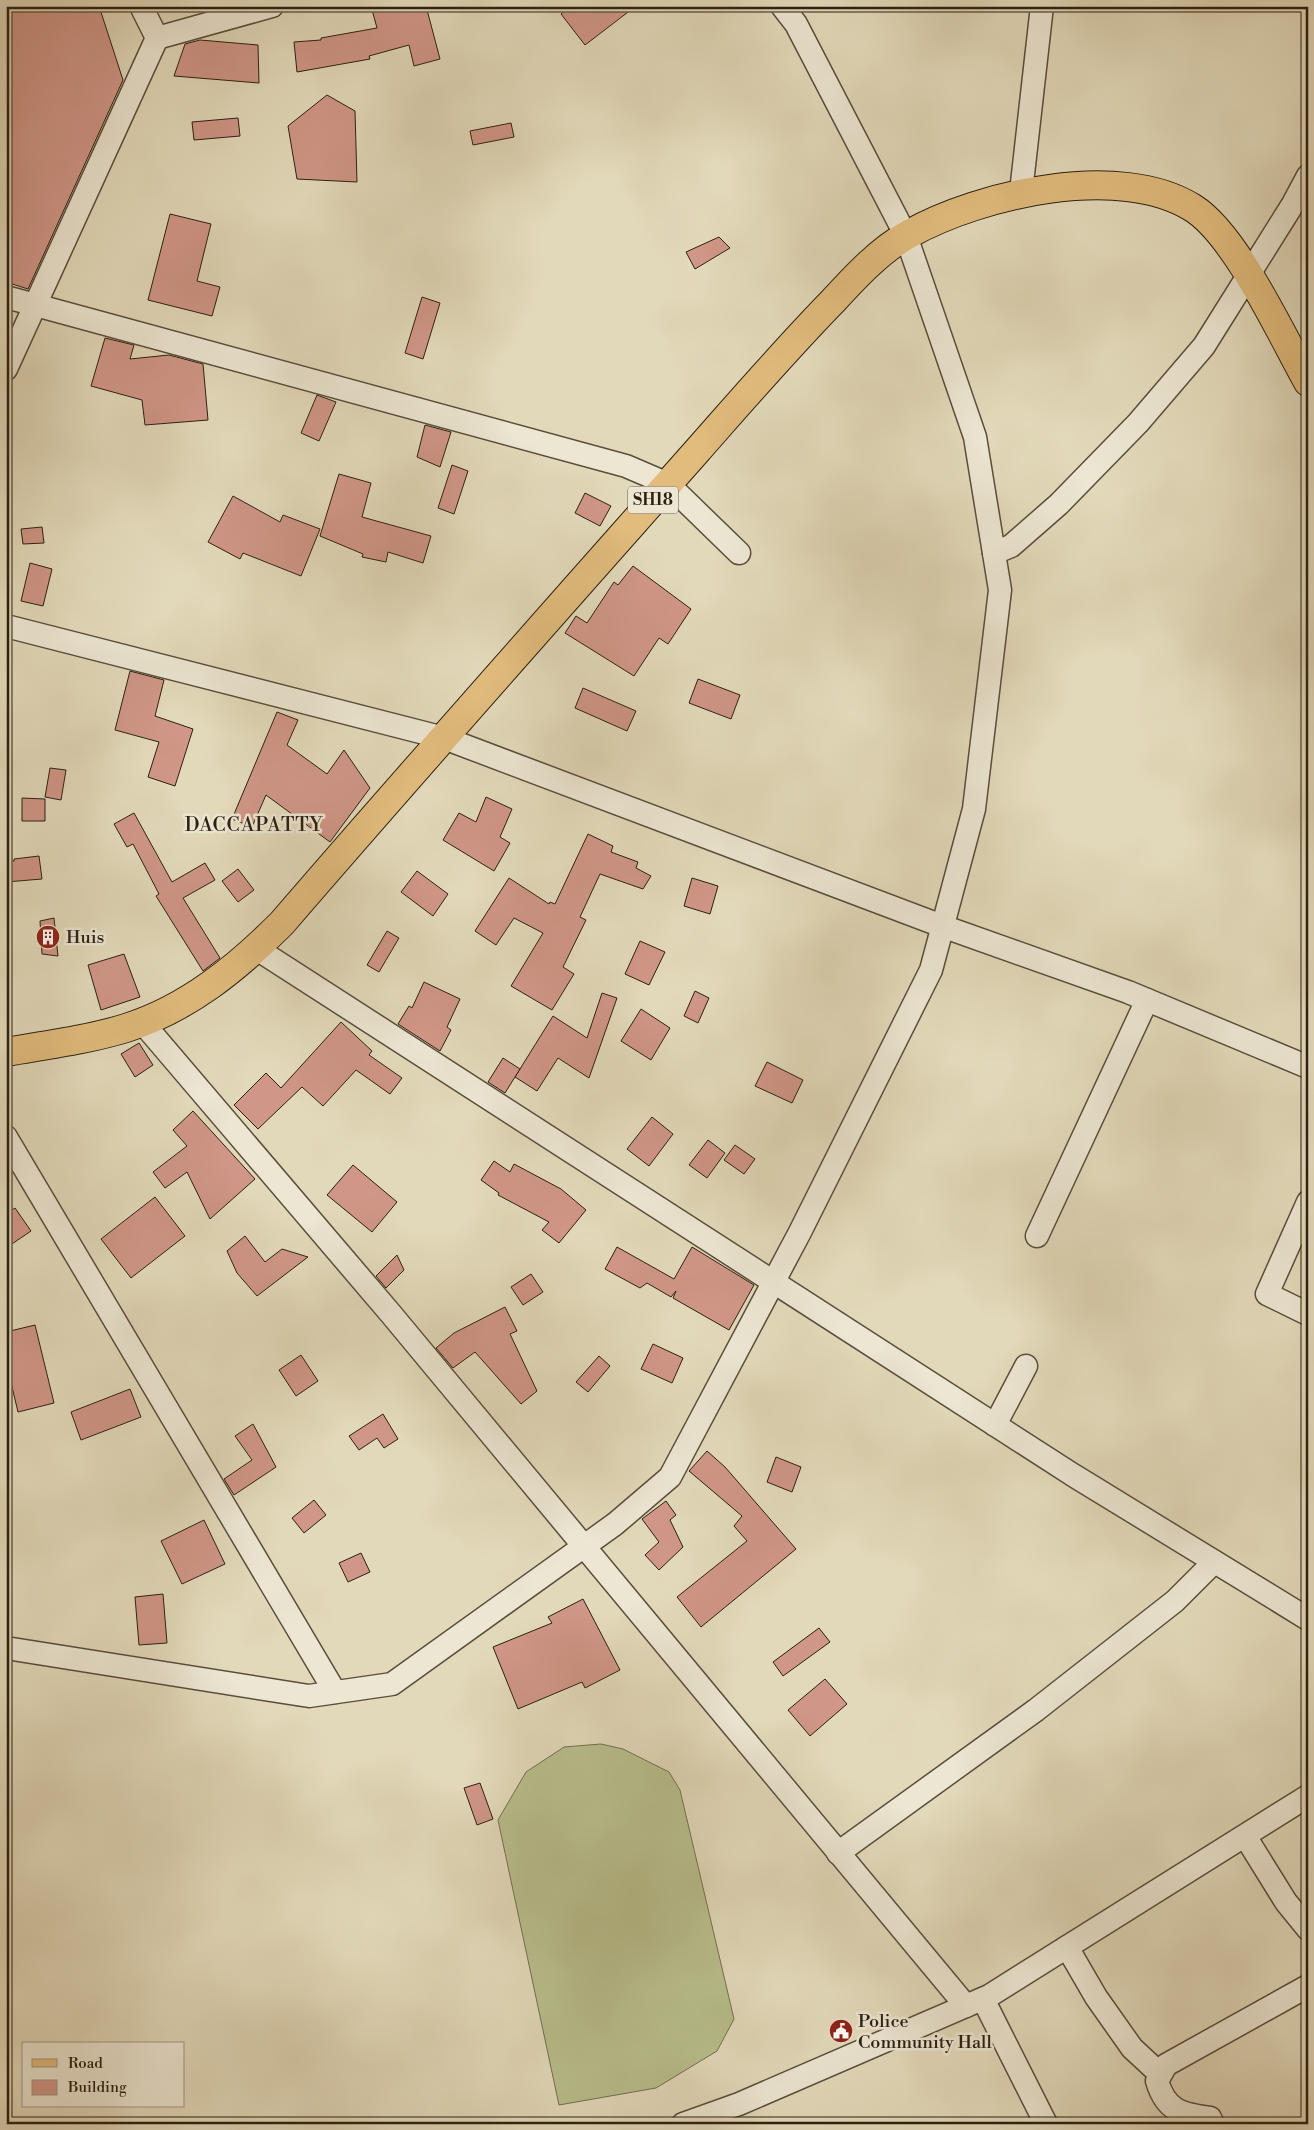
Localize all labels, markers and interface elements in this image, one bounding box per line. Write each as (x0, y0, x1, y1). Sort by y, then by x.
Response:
road number: SH18 (628, 486, 678, 514)
district label: DACCAPATTY (185, 813, 324, 837)
building icon: Huis (35, 924, 61, 950)
place label: Huis (66, 926, 105, 949)
place label: Police Community Hall (858, 2010, 992, 2054)
public building icon: Police Community Hall (828, 2018, 854, 2044)
legend (22, 2042, 185, 2108)
text: Road (68, 2054, 103, 2073)
text: Building (67, 2078, 127, 2097)

